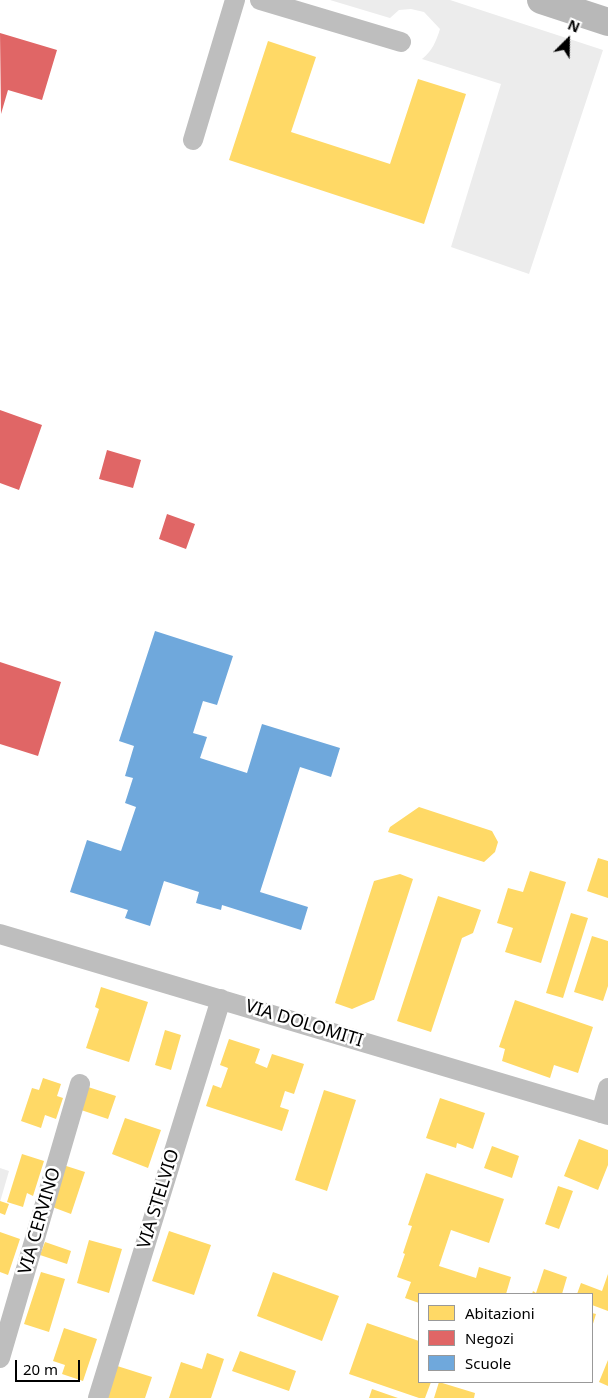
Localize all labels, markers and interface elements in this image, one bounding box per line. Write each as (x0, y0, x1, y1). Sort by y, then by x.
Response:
north arrow (543, 15, 593, 65)
text: N (565, 15, 583, 37)
street label: VIA DOLOMITI (243, 996, 365, 1052)
street label: VIA STELVIO (134, 1147, 184, 1251)
street label: VIA CERVINO (14, 1165, 66, 1277)
legend (418, 1293, 593, 1383)
text: Abitazioni (465, 1303, 535, 1323)
text: Negozi (465, 1328, 514, 1348)
scale bar (18, 1350, 82, 1382)
text: Scuole (465, 1353, 511, 1373)
text: 20 m (23, 1359, 58, 1379)

